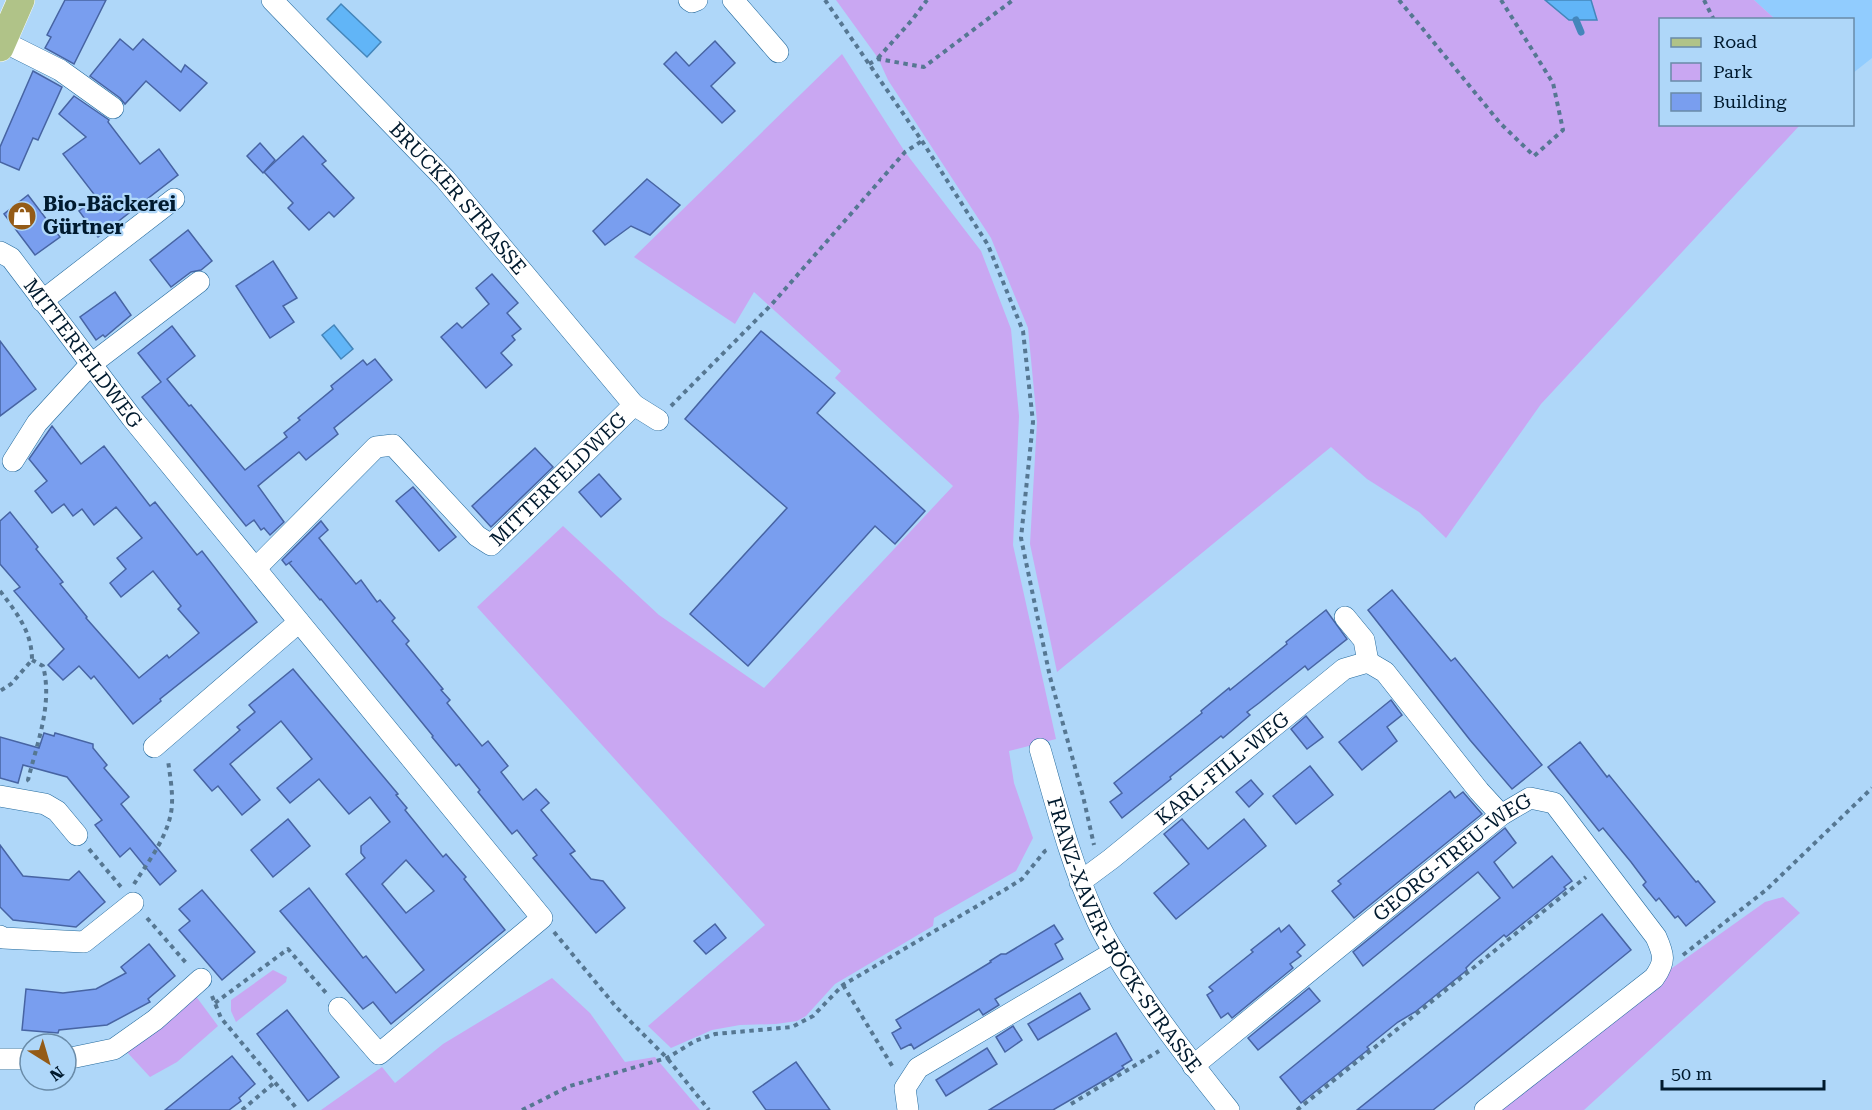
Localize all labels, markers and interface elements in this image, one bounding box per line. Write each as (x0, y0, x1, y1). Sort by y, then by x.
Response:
legend (1659, 18, 1854, 126)
text: Road (1713, 31, 1758, 52)
text: Park (1713, 61, 1753, 82)
text: Building (1713, 91, 1787, 112)
street label: BRUCKER STRASSE (385, 117, 532, 279)
place label: Bio-Bäckerei Gürtner (43, 192, 176, 239)
shop icon: Bio-Bäckerei Gürtner (6, 200, 38, 232)
street label: MITTERFELDWEG (19, 274, 148, 433)
street label: MITTERFELDWEG (485, 407, 632, 551)
street label: KARL-FILL-WEG (1150, 706, 1294, 830)
street label: GEORG-TREU-WEG (1368, 788, 1536, 926)
street label: FRANZ-XAVER-BÖCK-STRASSE (1042, 794, 1207, 1077)
north arrow (18, 1032, 78, 1092)
scale bar (1662, 1053, 1824, 1091)
text: N (46, 1062, 67, 1085)
text: 50 m (1671, 1063, 1712, 1084)

